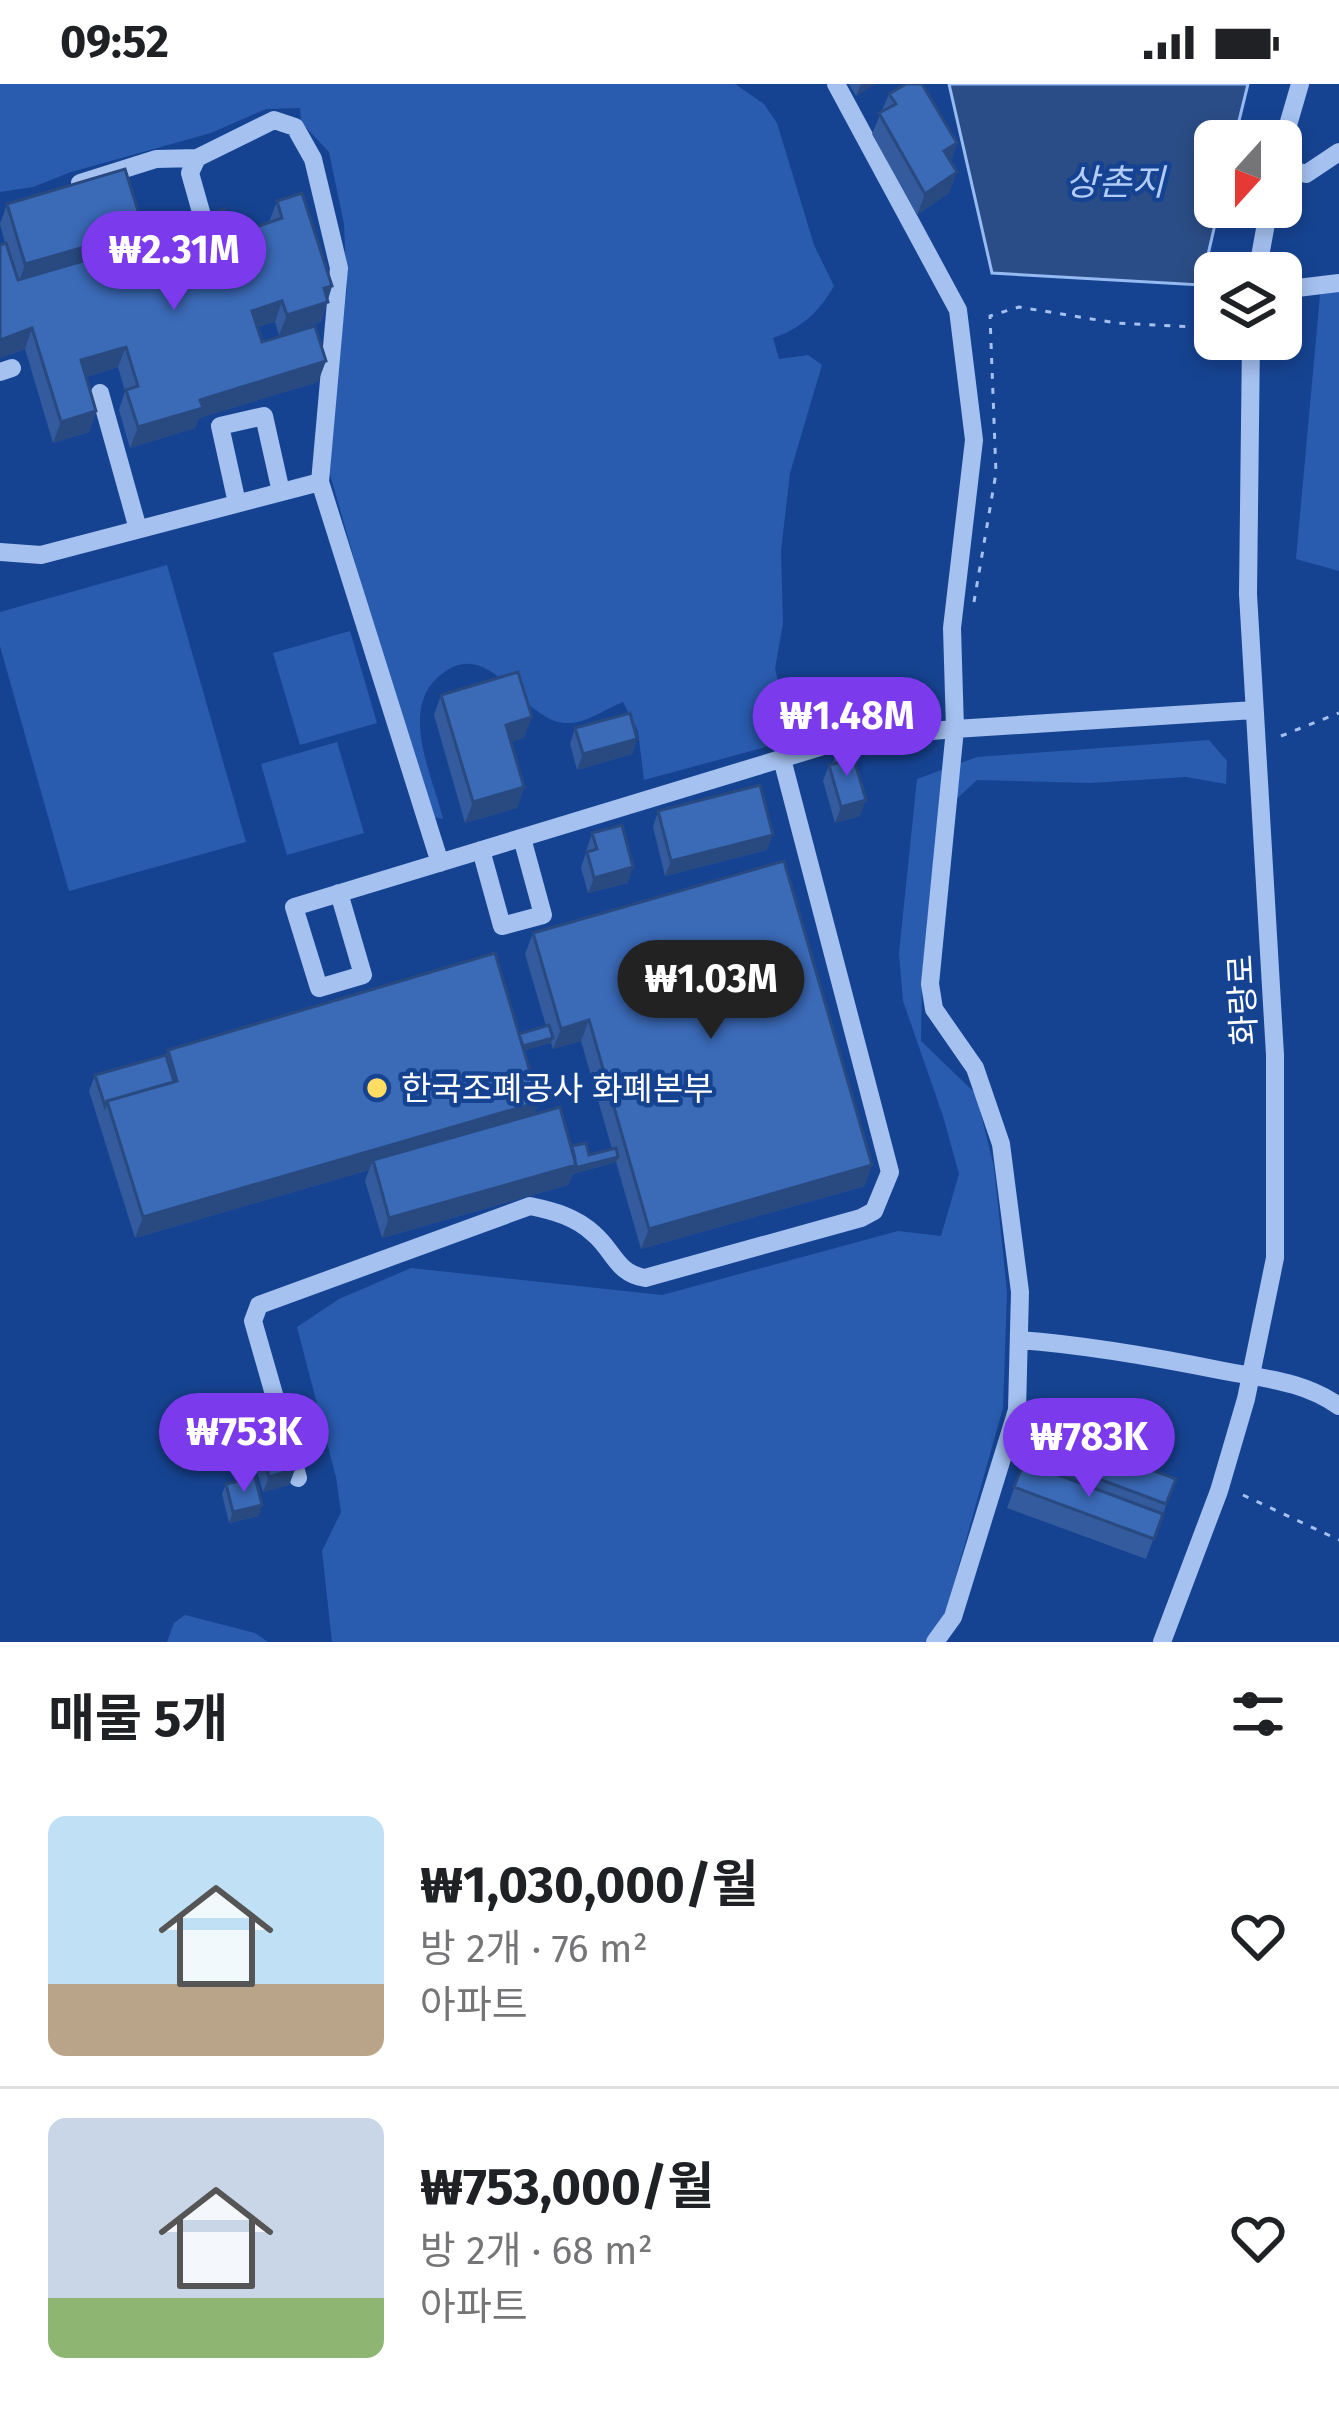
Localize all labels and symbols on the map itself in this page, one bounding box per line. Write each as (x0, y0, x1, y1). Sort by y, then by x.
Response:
north arrow (1194, 120, 1302, 228)
water label: 상촌지 (1065, 161, 1168, 205)
pin: ₩2.31M (76, 211, 272, 313)
pin: ₩1.48M (749, 677, 945, 779)
pin: ₩1.03M (613, 940, 809, 1042)
street label: 화랑로 (1221, 953, 1265, 1046)
place label: 한국조폐공사 화폐본부 (401, 1069, 713, 1109)
marker: 한국조폐공사 화폐본부 (364, 1075, 390, 1101)
pin: ₩753K (160, 1393, 328, 1495)
pin: ₩783K (1005, 1398, 1173, 1500)

